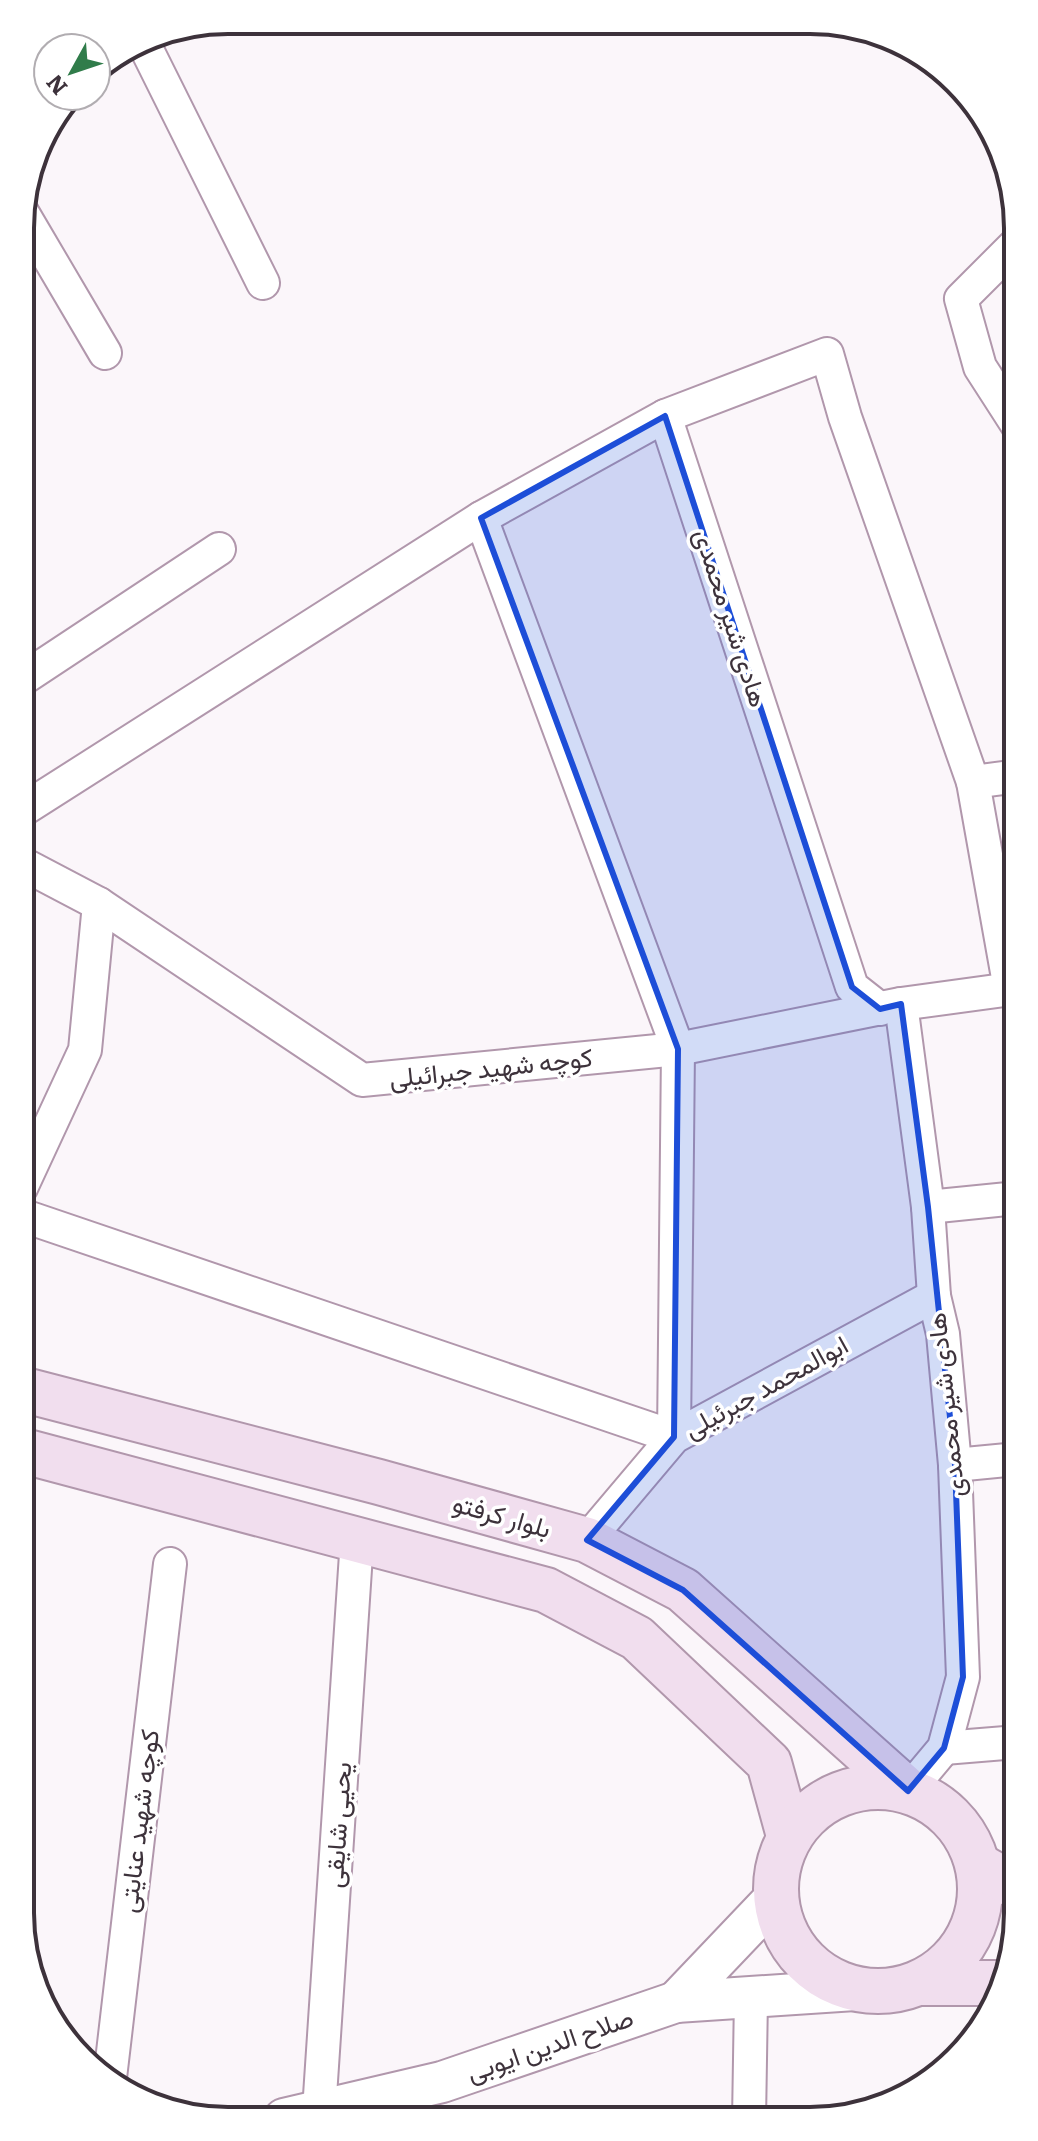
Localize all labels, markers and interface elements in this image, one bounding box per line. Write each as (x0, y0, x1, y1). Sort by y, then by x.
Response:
north arrow (32, 32, 112, 112)
text: N (37, 68, 74, 103)
street label: هادی شیر محمدی (686, 523, 781, 712)
street label: کوچه شهید جبرائیلی (387, 1035, 595, 1097)
street label: هادی شیر محمدی (914, 1311, 973, 1500)
street label: ابوالمحمد جبرئیلی (675, 1323, 854, 1446)
street label: بلوار کرفتو (449, 1481, 556, 1546)
street label: کوچه شهید عنایتی (106, 1727, 168, 1915)
street label: یحیی شایقی (312, 1761, 359, 1889)
street label: صلاح الدین ایوبی (460, 1996, 638, 2090)

